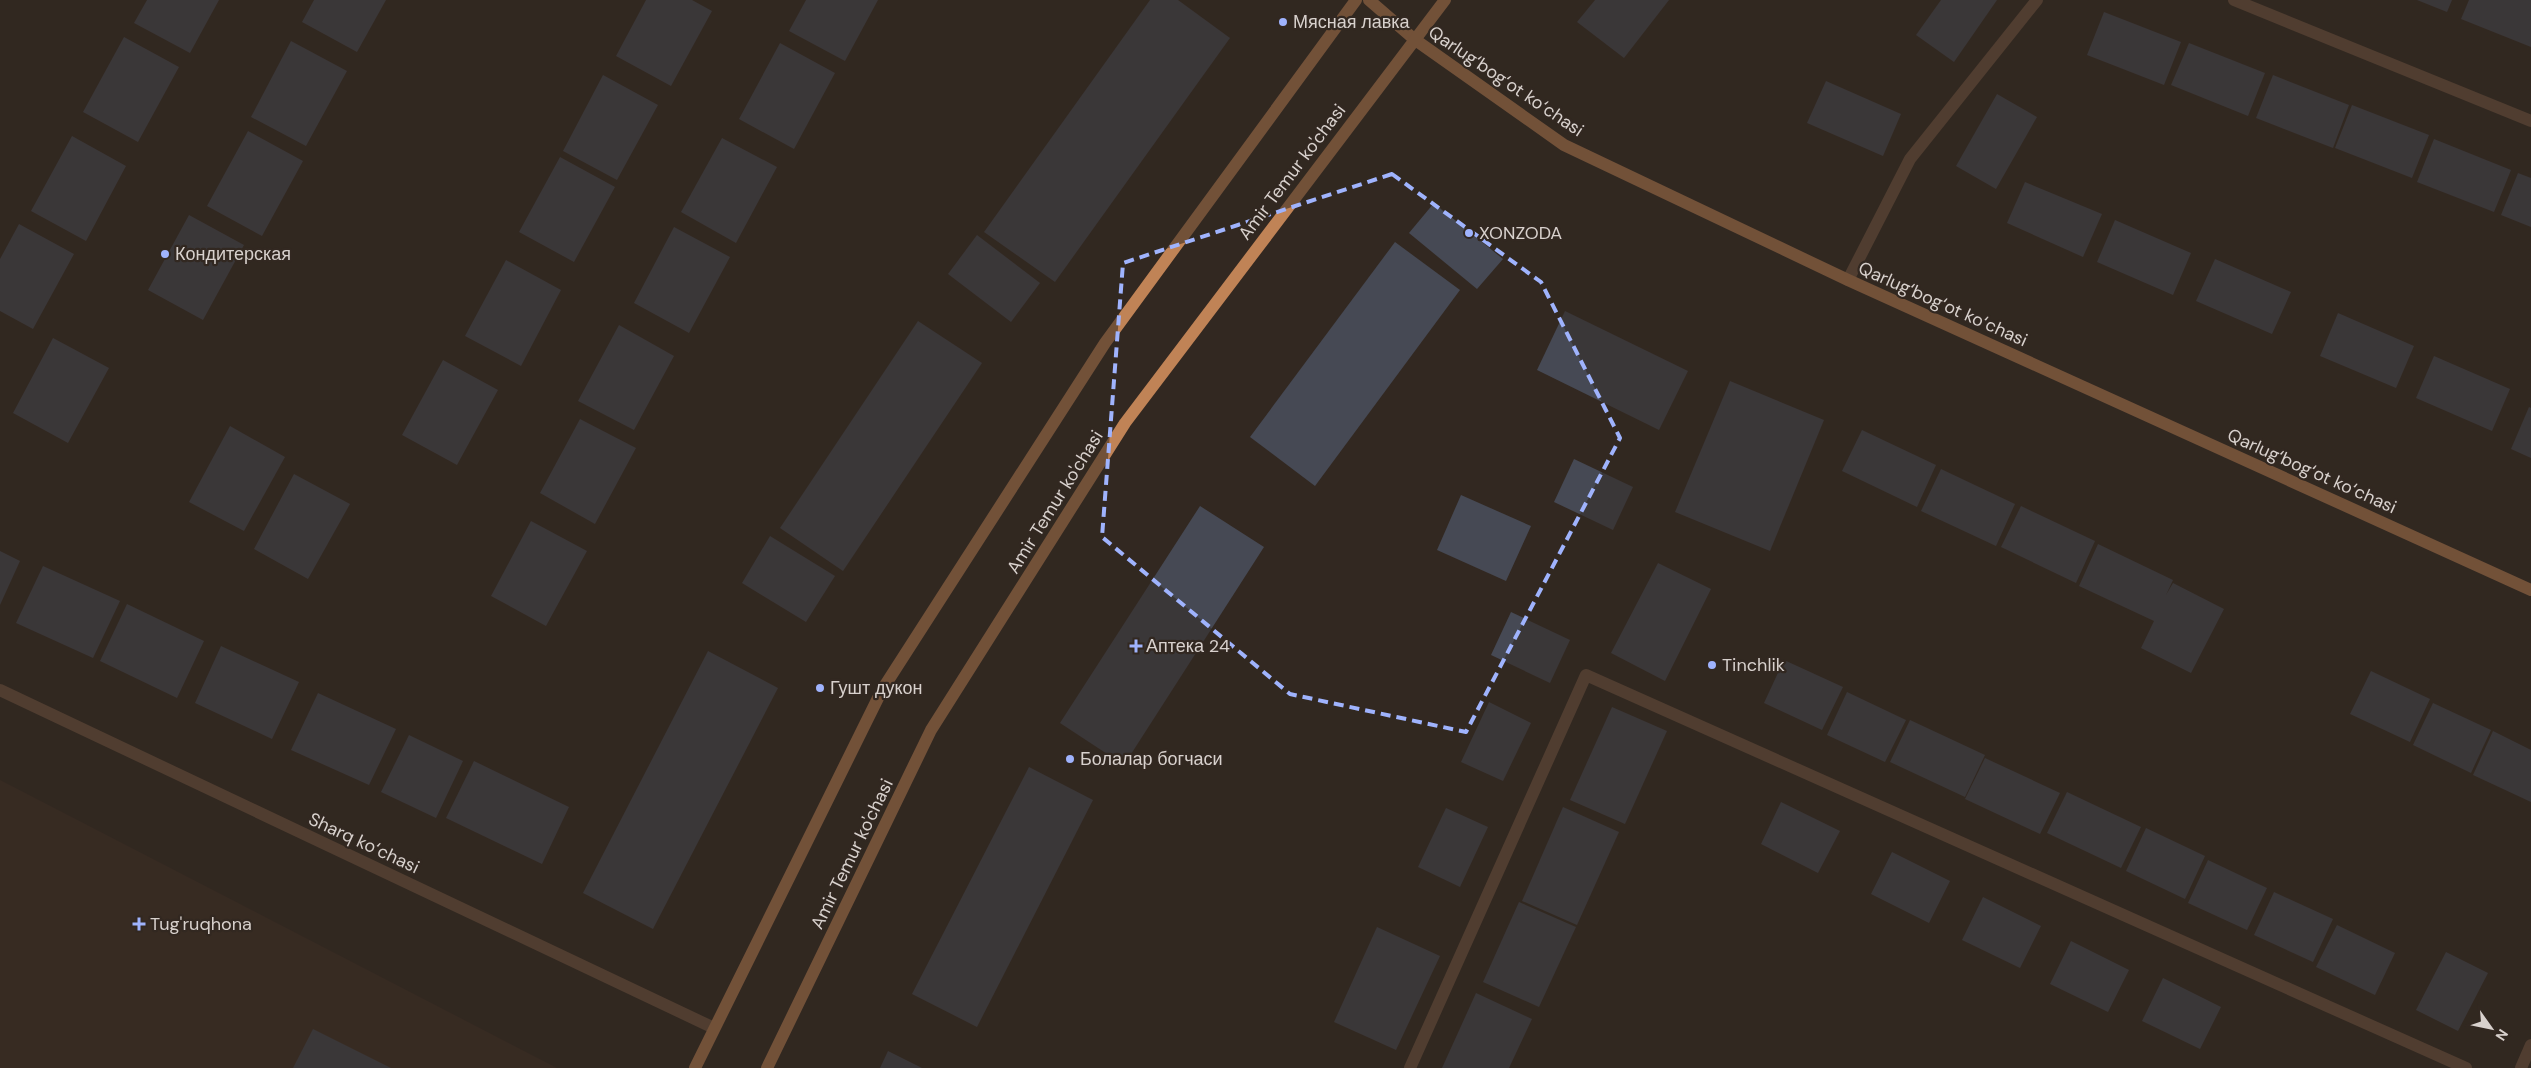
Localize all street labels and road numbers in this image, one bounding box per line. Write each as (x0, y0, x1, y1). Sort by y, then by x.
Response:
street label: Qarlug‘bog‘ot ko‘chasi (1424, 20, 1588, 142)
street label: Amir Temur ko'chasi (1233, 99, 1351, 245)
street label: Qarlug‘bog‘ot ko‘chasi (1855, 256, 2031, 352)
street label: Qarlug‘bog‘ot ko‘chasi (2224, 423, 2400, 519)
street label: Amir Temur ko'chasi (1001, 426, 1109, 578)
street label: Amir Temur ko'chasi (805, 775, 899, 933)
street label: Sharq ko‘chasi (305, 807, 423, 879)

